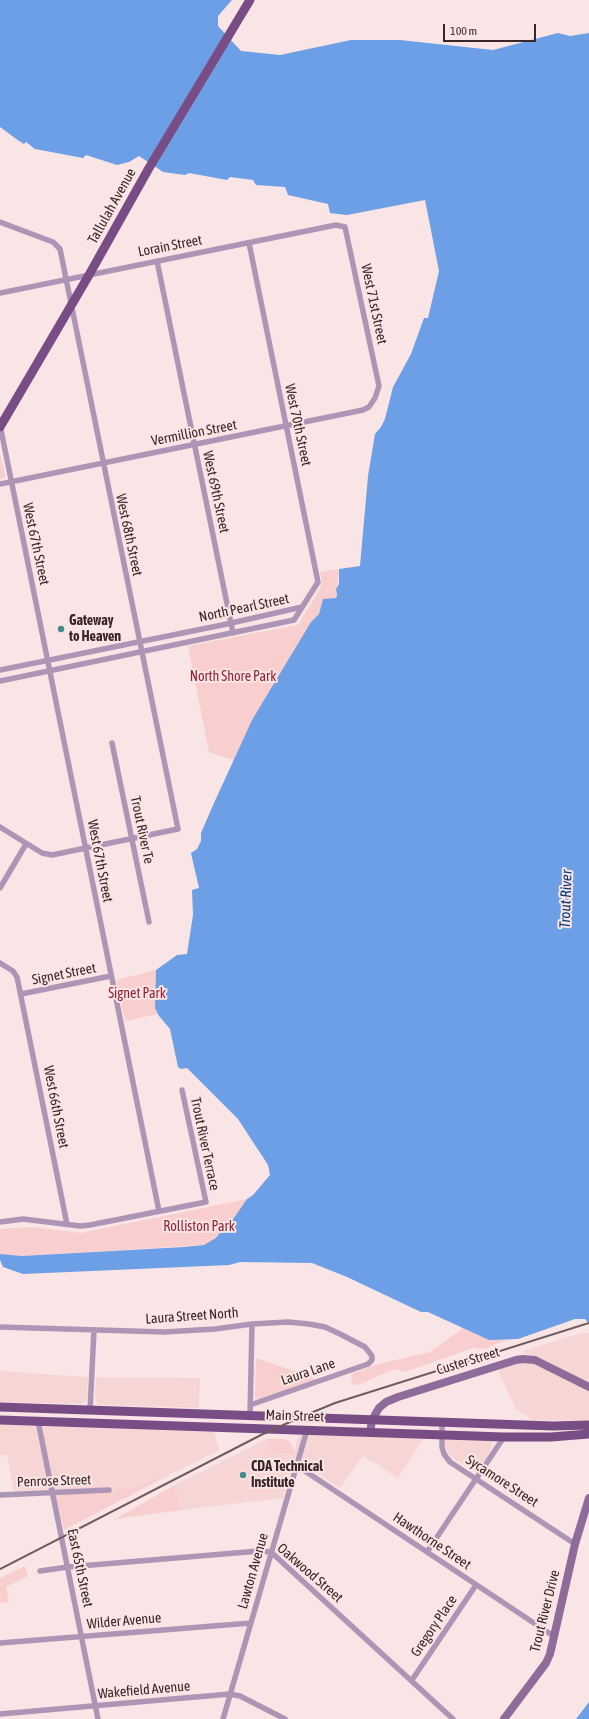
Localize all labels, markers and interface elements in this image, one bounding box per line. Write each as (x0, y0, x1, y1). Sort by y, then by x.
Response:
scale bar (445, 16, 538, 42)
text: 100 m (450, 24, 477, 38)
street label: Tallulah Avenue (84, 165, 140, 247)
street label: Lorain Street (136, 232, 204, 260)
street label: West 71st Street (357, 262, 391, 346)
street label: West 70th Street (281, 382, 315, 468)
street label: Vermillion Street (150, 416, 238, 450)
street label: West 69th Street (199, 449, 233, 535)
street label: West 68th Street (112, 492, 146, 578)
street label: West 67th Street (19, 501, 53, 587)
street label: North Pearl Street (197, 590, 291, 626)
place label: Gateway to Heaven (69, 613, 121, 646)
marker: Gateway to Heaven (56, 624, 66, 634)
park label: North Shore Park (190, 669, 276, 685)
street label: Trout River Te (127, 795, 157, 865)
street label: West 67th Street (84, 818, 116, 904)
water label: Trout River (556, 869, 576, 929)
street label: Signet Street (31, 960, 97, 988)
park label: Signet Park (108, 986, 166, 1002)
street label: West 66th Street (40, 1064, 72, 1150)
street label: Trout River Terrace (187, 1096, 223, 1192)
park label: Rolliston Park (163, 1219, 235, 1235)
street label: Laura Street North (145, 1304, 239, 1328)
street label: Custer Street (434, 1343, 502, 1379)
street label: Laura Lane (279, 1355, 337, 1389)
street label: Main Street (265, 1407, 325, 1425)
street label: Sycamore Street (463, 1451, 541, 1511)
place label: CDA Technical Institute (251, 1459, 323, 1492)
marker: CDA Technical Institute (238, 1470, 248, 1480)
street label: Penrose Street (16, 1471, 92, 1491)
street label: Hawthorne Street (390, 1509, 474, 1573)
street label: East 65th Street (63, 1527, 97, 1609)
street label: Lawton Avenue (234, 1531, 272, 1611)
street label: Oakwood Street (274, 1540, 346, 1606)
street label: Trout River Drive (527, 1568, 563, 1654)
street label: Gregory Place (407, 1592, 461, 1660)
street label: Wilder Avenue (86, 1609, 162, 1633)
street label: Wakefield Avenue (97, 1678, 191, 1702)

